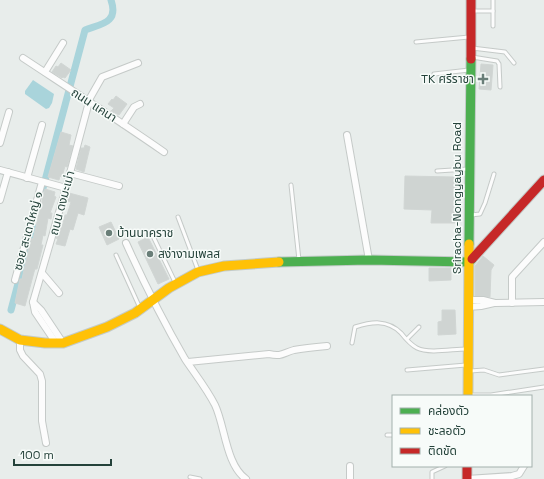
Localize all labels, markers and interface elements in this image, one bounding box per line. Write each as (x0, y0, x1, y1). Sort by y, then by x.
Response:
place label: TK ศรีราชา (421, 71, 474, 87)
marker: TK ศรีราชา (477, 73, 489, 85)
street label: ถนน แคนา (68, 84, 120, 126)
street label: Sriracha-Nongyaybu Road (449, 122, 465, 274)
street label: ถนน ดงมะเม่า (46, 169, 78, 237)
street label: ซอย สะเดาใหญ่ ๑ (10, 190, 46, 272)
place label: บ้านนาคราช (117, 225, 173, 241)
marker: บ้านนาคราช (104, 228, 114, 238)
place label: สง่างามเพลส (158, 246, 220, 262)
marker: สง่างามเพลส (145, 249, 155, 259)
legend (392, 395, 532, 467)
text: คล่องตัว (428, 403, 469, 419)
text: ชะลอตัว (428, 423, 466, 439)
scale bar (14, 441, 111, 467)
text: ติดขัด (428, 443, 457, 459)
text: 100 m (20, 447, 54, 463)

